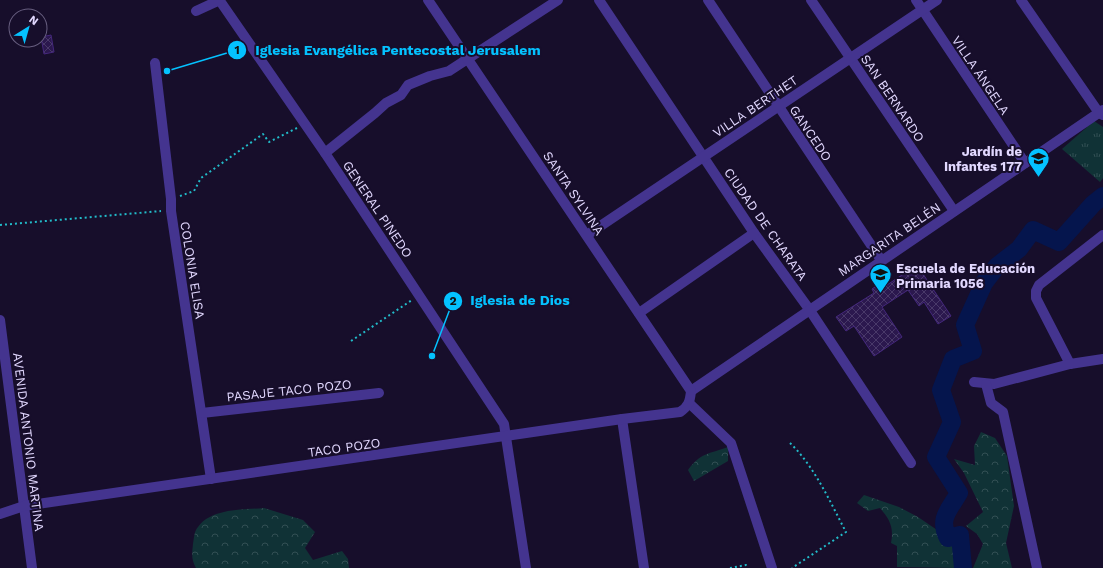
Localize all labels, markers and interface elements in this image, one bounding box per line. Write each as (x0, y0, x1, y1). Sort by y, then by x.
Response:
north arrow (8, 8, 48, 48)
text: N (27, 13, 41, 28)
street label: VILLA ÁNGELA (949, 32, 1014, 118)
callout: Iglesia Evangélica Pentecostal Jerusalem (227, 37, 549, 63)
text: Iglesia Evangélica Pentecostal Jerusalem (255, 42, 541, 58)
text: 1 (234, 43, 240, 57)
street label: SAN BERNARDO (858, 52, 927, 145)
street label: VILLA BERTHET (710, 72, 801, 140)
street label: GANCEDO (787, 103, 835, 164)
place label: Jardín de Infantes 177 (944, 144, 1022, 174)
school or university icon: Jardín de Infantes 177 (1025, 145, 1051, 178)
street label: SANTA SYLVINA (540, 149, 607, 238)
street label: GENERAL PINEDO (340, 158, 415, 260)
street label: CIUDAD DE CHARATA (721, 165, 810, 284)
street label: MARGARITA BELÉN (835, 199, 943, 279)
street label: COLONIA ELISA (177, 220, 208, 320)
place label: Escuela de Educación Primaria 1056 (896, 261, 1035, 291)
school or university icon: Escuela de Educación Primaria 1056 (867, 262, 893, 295)
callout: Iglesia de Dios (443, 288, 578, 314)
text: Iglesia de Dios (470, 292, 570, 308)
text: 2 (449, 294, 457, 308)
street label: AVENIDA ANTONIO MARTINA (10, 352, 47, 533)
street label: PASAJE TACO POZO (226, 376, 352, 405)
street label: TACO POZO (307, 435, 381, 460)

